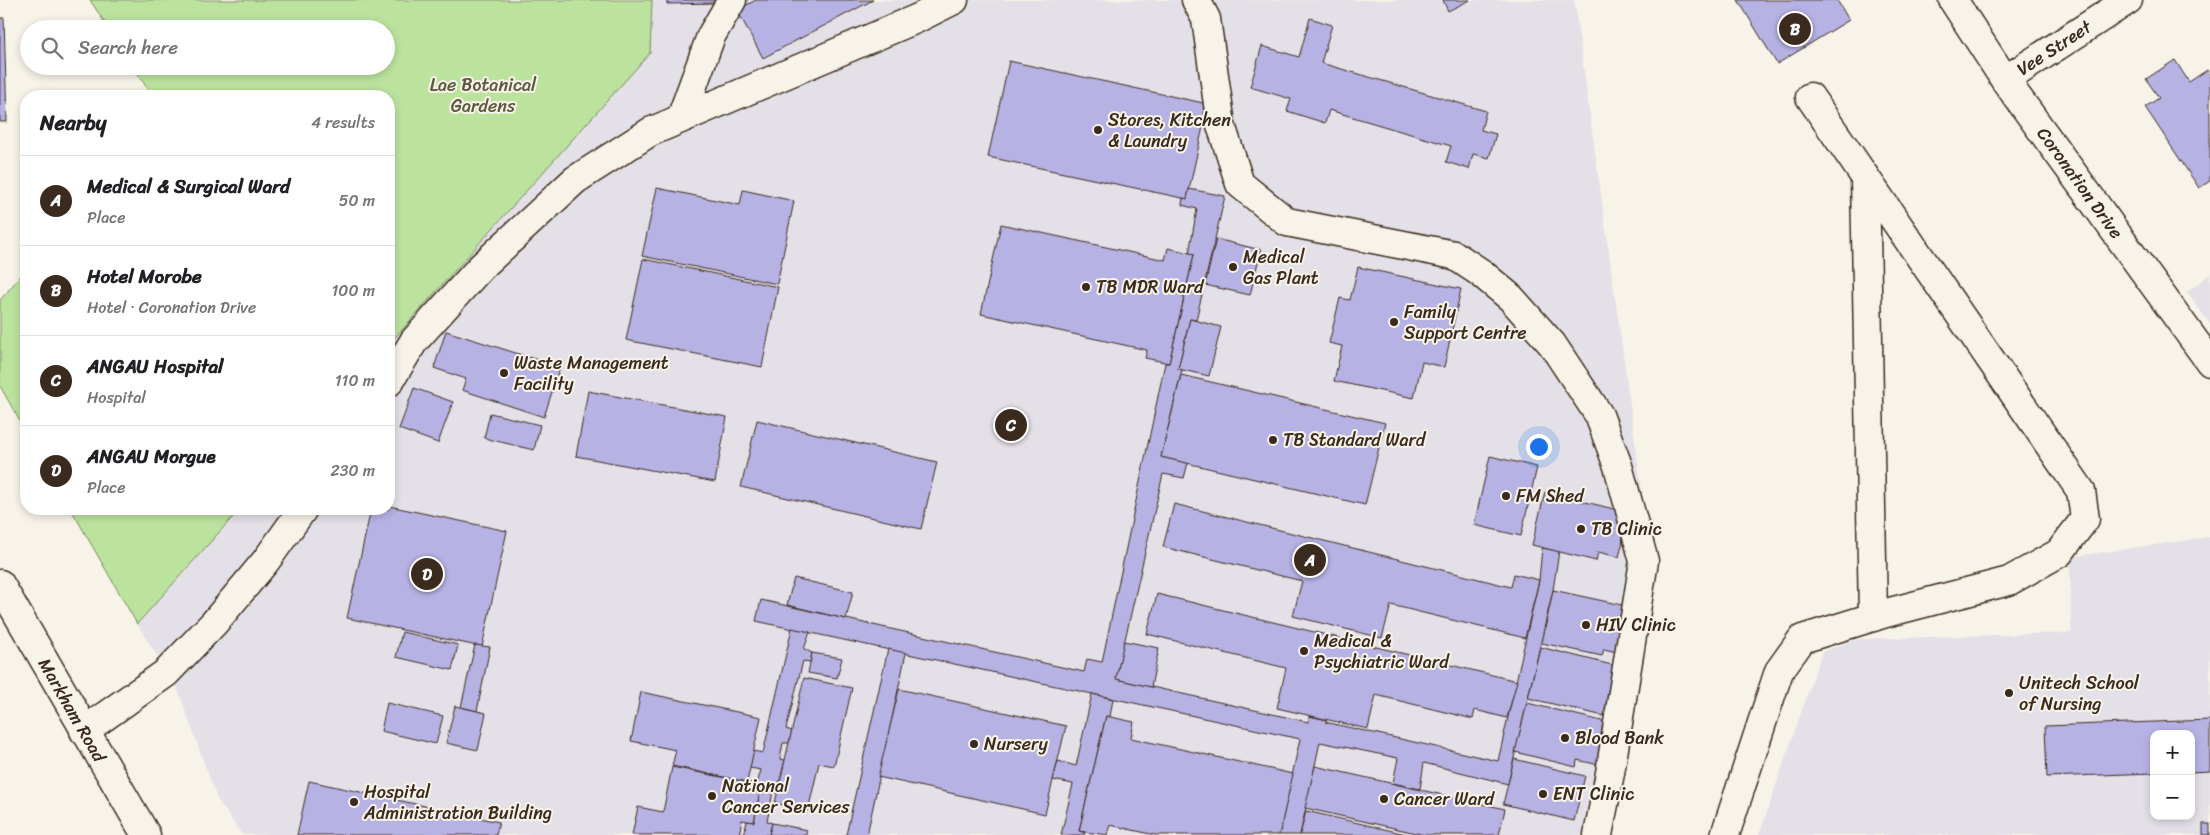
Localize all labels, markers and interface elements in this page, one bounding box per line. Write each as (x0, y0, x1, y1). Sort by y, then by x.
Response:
pin: B (1779, 10, 1811, 48)
street label: Vee Street (2010, 11, 2099, 84)
search box (20, 20, 395, 75)
text: Search here (78, 31, 178, 64)
icon: search (38, 34, 66, 62)
park label: Lae Botanical Gardens (430, 69, 537, 122)
text: Nearby (40, 104, 106, 142)
place label: Stores, Kitchen & Laundry (1108, 104, 1231, 157)
text: 4 results (311, 108, 375, 137)
street label: Coronation Drive (2028, 120, 2132, 246)
marker: Stores, Kitchen & Laundry (1092, 124, 1104, 136)
text: Medical & Surgical Ward (87, 170, 290, 203)
text: A (51, 186, 61, 215)
text: 50 m (339, 186, 375, 215)
text: Place (87, 203, 126, 232)
place label: Medical Gas Plant (1243, 241, 1319, 294)
text: Hotel Morobe (87, 260, 202, 293)
marker: Medical Gas Plant (1227, 261, 1239, 273)
place label: TB MDR Ward (1096, 271, 1205, 303)
text: B (51, 276, 61, 305)
text: 100 m (331, 276, 375, 305)
marker: TB MDR Ward (1080, 281, 1092, 293)
text: Hotel · Coronation Drive (87, 293, 256, 322)
place label: Family Support Centre (1404, 296, 1527, 349)
marker: Family Support Centre (1388, 316, 1400, 328)
place label: Waste Management Facility (514, 347, 669, 400)
text: ANGAU Hospital (87, 350, 224, 383)
text: C (51, 366, 61, 395)
text: 110 m (335, 366, 375, 395)
marker: Waste Management Facility (498, 367, 510, 379)
text: Hospital (87, 383, 146, 412)
pin: C (995, 406, 1027, 444)
place label: TB Standard Ward (1283, 424, 1427, 456)
marker: TB Standard Ward (1267, 434, 1279, 446)
your location (1526, 434, 1552, 460)
text: ANGAU Morgue (87, 440, 216, 473)
text: D (51, 456, 61, 485)
text: 230 m (330, 456, 375, 485)
text: Place (87, 473, 126, 502)
place label: FM Shed (1516, 480, 1585, 512)
marker: FM Shed (1500, 490, 1512, 502)
place label: TB Clinic (1591, 513, 1662, 545)
marker: TB Clinic (1575, 523, 1587, 535)
pin: A (1294, 541, 1326, 579)
pin: D (411, 555, 443, 593)
place label: HIV Clinic (1596, 609, 1676, 641)
marker: HIV Clinic (1580, 619, 1592, 631)
place label: Medical & Psychiatric Ward (1314, 625, 1450, 678)
marker: Medical & Psychiatric Ward (1298, 645, 1310, 657)
street label: Markham Road (29, 652, 116, 770)
place label: Unitech School of Nursing (2019, 667, 2140, 720)
marker: Unitech School of Nursing (2003, 687, 2015, 699)
place label: Blood Bank (1575, 722, 1664, 754)
place label: Nursery (984, 728, 1048, 760)
map controls (2150, 730, 2195, 820)
button: + (2150, 730, 2195, 775)
marker: Blood Bank (1559, 732, 1571, 744)
marker: Nursery (968, 738, 980, 750)
place label: National Cancer Services (722, 770, 850, 823)
button: − (2150, 775, 2195, 820)
place label: Hospital Administration Building (363, 776, 552, 829)
place label: ENT Clinic (1553, 778, 1634, 810)
place label: Cancer Ward (1394, 783, 1496, 815)
marker: ENT Clinic (1537, 788, 1549, 800)
marker: National Cancer Services (706, 790, 718, 802)
marker: Cancer Ward (1378, 793, 1390, 805)
marker: Hospital Administration Building (348, 796, 360, 808)

